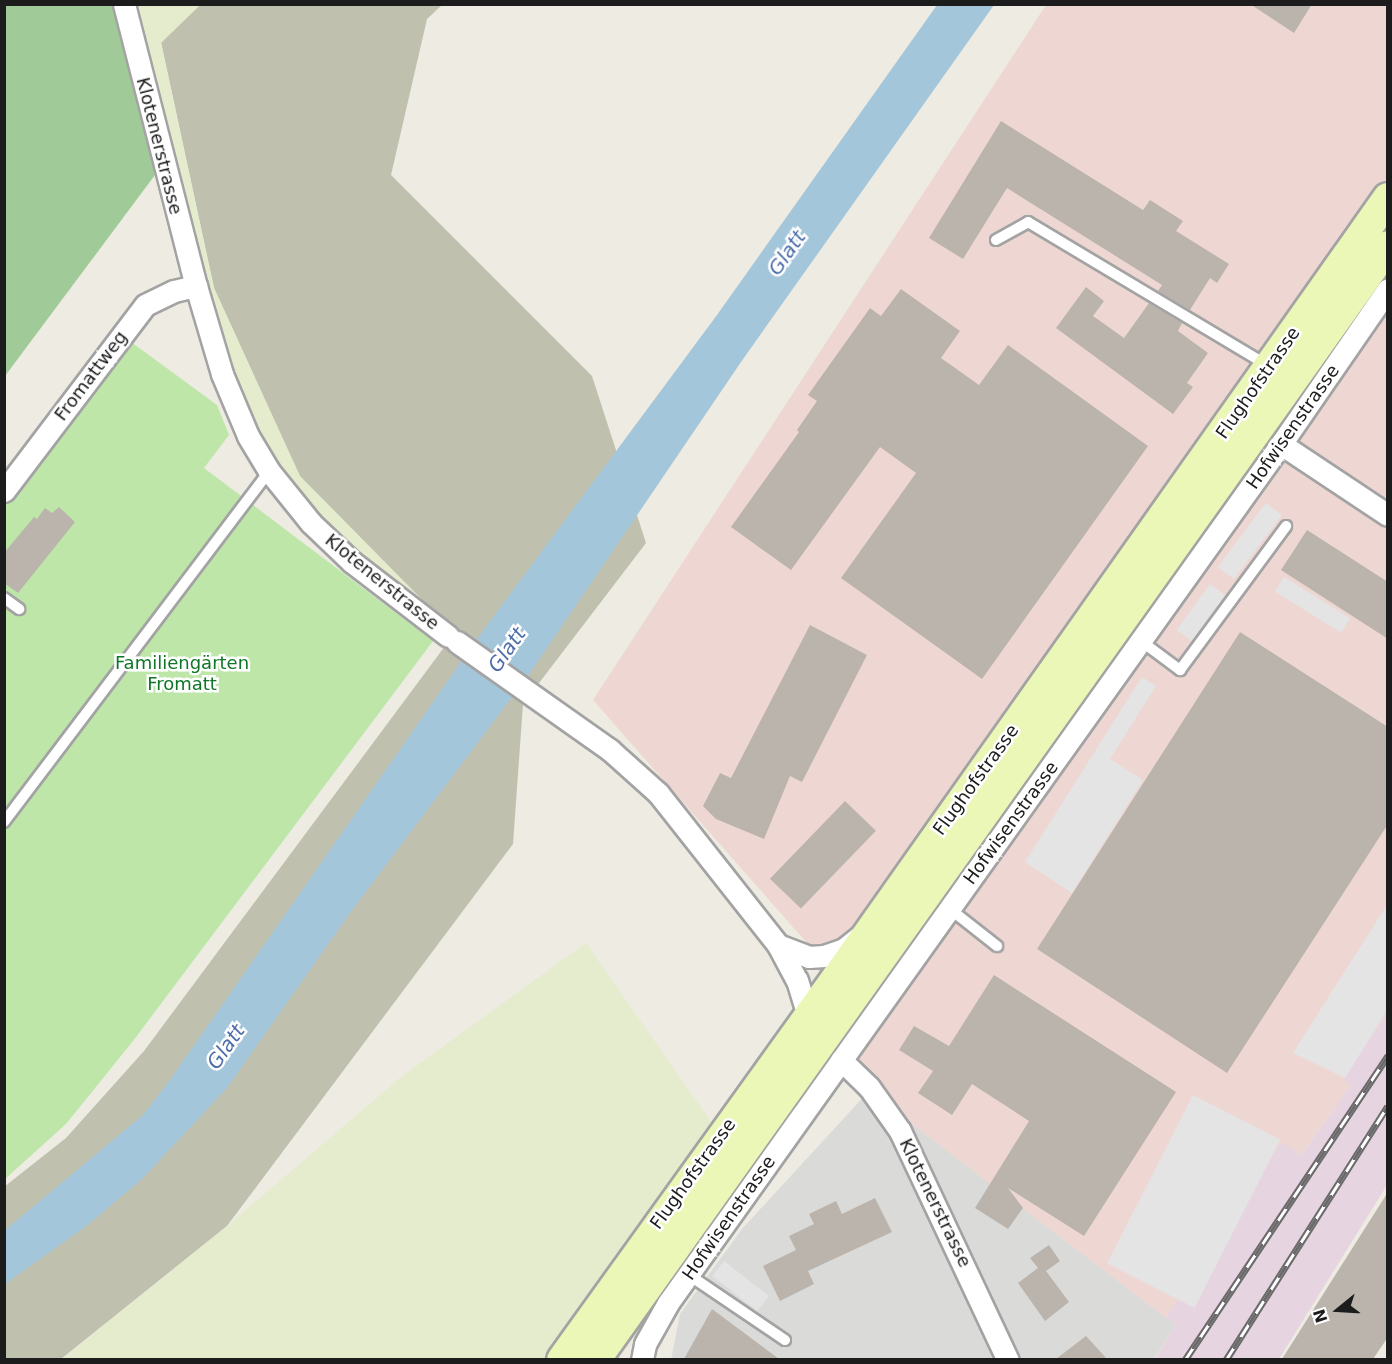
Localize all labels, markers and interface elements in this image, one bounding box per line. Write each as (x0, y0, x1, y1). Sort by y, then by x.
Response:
street label: Klotenerstrasse (132, 75, 186, 217)
water label: Glatt (763, 226, 811, 280)
street label: Flughofstrasse (1211, 323, 1305, 443)
street label: Fromattweg (50, 327, 132, 425)
street label: Hofwisenstrasse (1242, 361, 1344, 493)
street label: Klotenerstrasse (321, 529, 443, 635)
water label: Glatt (483, 623, 531, 677)
park label: Familiengärten Fromatt (115, 653, 249, 696)
street label: Flughofstrasse (929, 720, 1023, 840)
street label: Hofwisenstrasse (959, 757, 1063, 889)
water label: Glatt (202, 1020, 250, 1074)
street label: Flughofstrasse (646, 1114, 740, 1234)
street label: Klotenerstrasse (894, 1135, 976, 1271)
street label: Hofwisenstrasse (678, 1152, 780, 1284)
north arrow (1308, 1280, 1368, 1340)
text: N (1309, 1306, 1332, 1325)

